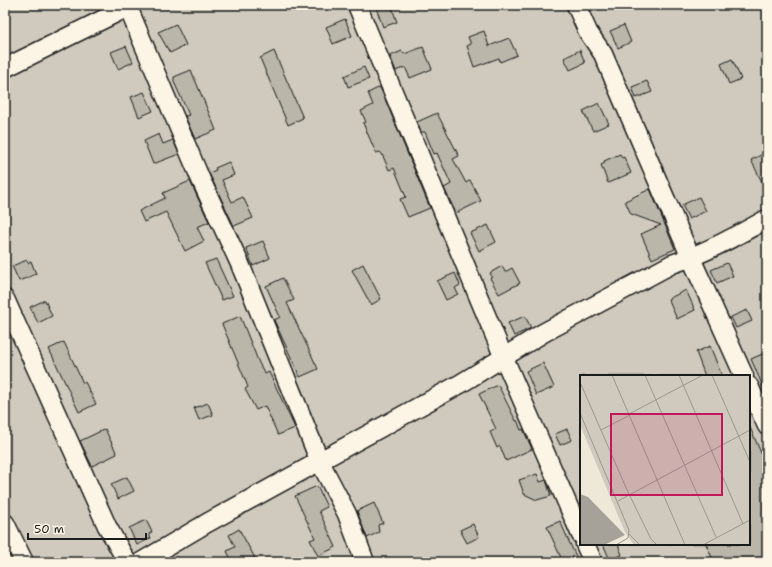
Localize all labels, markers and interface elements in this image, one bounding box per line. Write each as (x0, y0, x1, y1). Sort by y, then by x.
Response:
inset map (580, 375, 750, 545)
scale bar (28, 515, 146, 541)
text: 50 m (34, 521, 64, 537)

